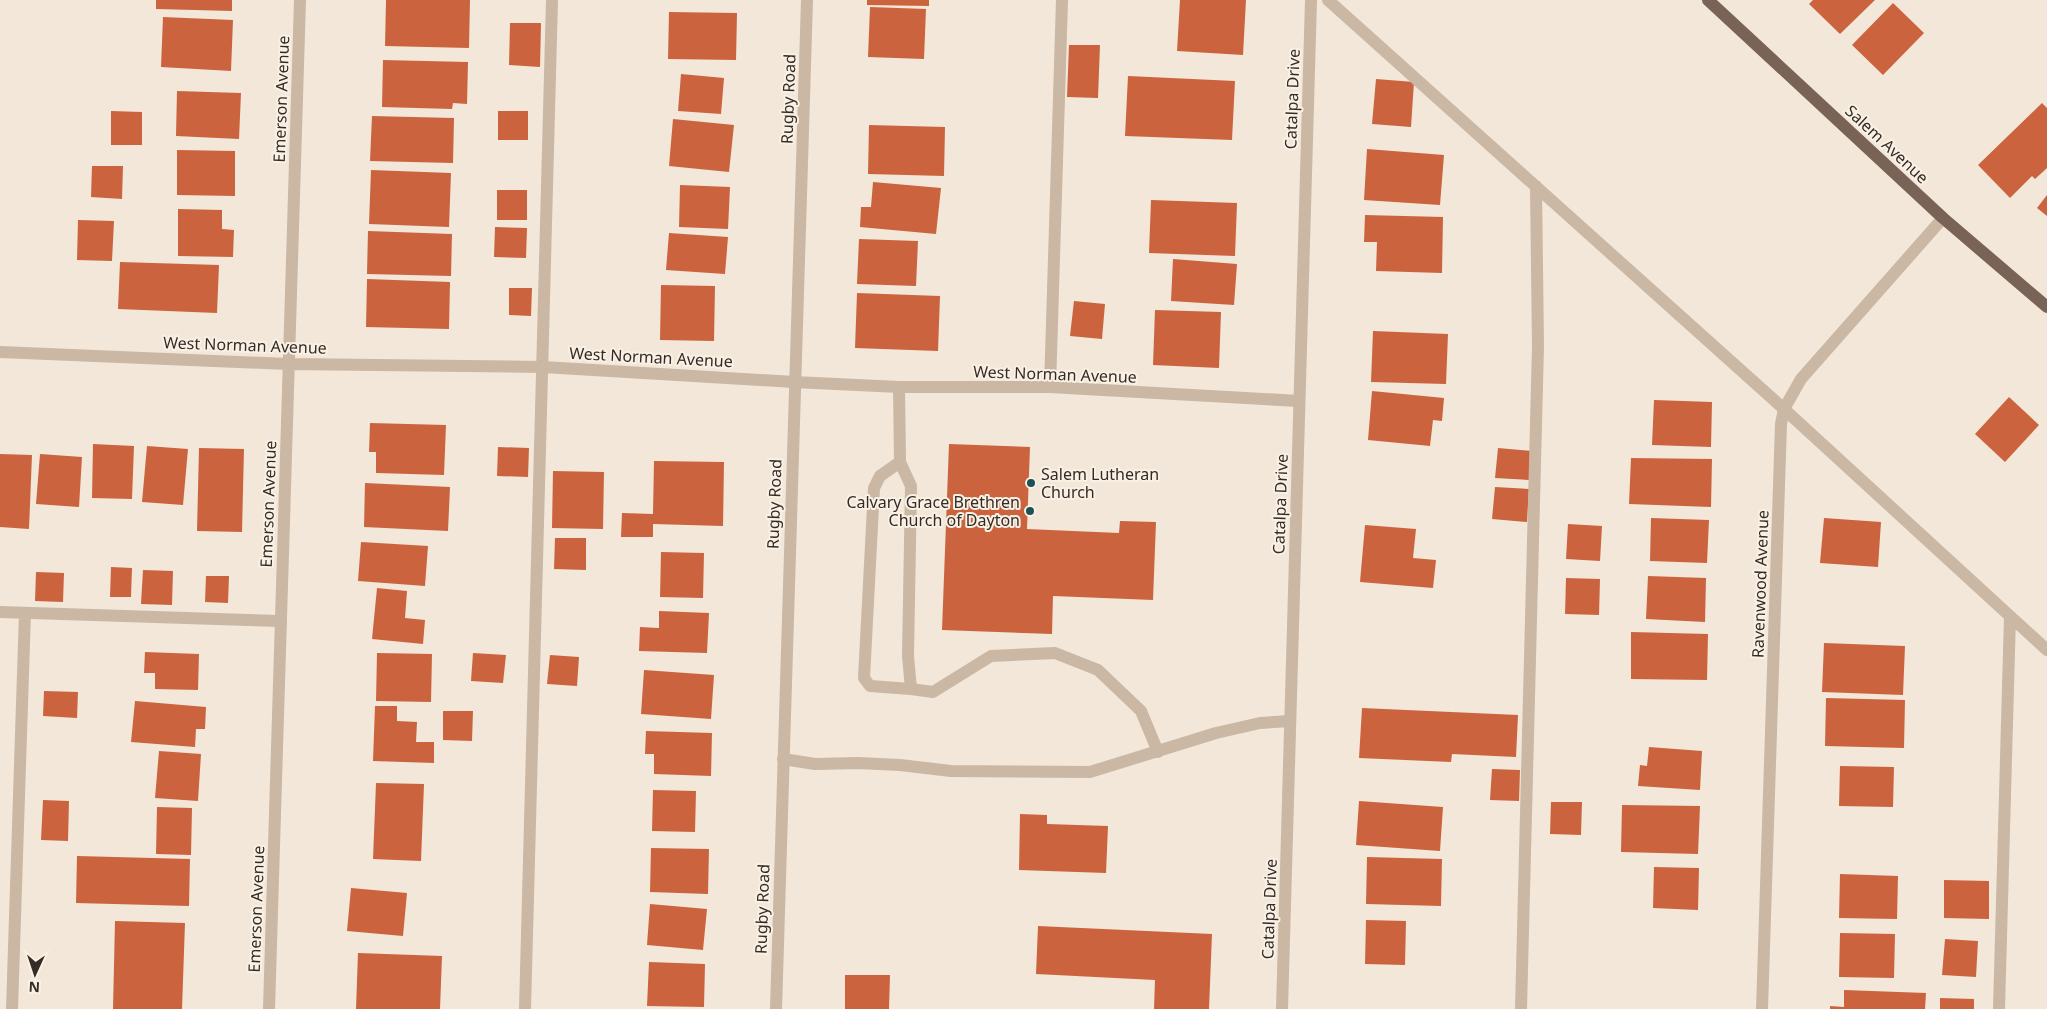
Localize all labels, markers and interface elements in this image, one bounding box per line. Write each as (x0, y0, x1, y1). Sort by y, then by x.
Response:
street label: Emerson Avenue (268, 35, 294, 163)
street label: Catalpa Drive (1279, 48, 1305, 150)
street label: Rugby Road (775, 54, 801, 144)
street label: Salem Avenue (1841, 100, 1933, 188)
street label: West Norman Avenue (163, 331, 327, 359)
street label: West Norman Avenue (569, 342, 733, 372)
street label: West Norman Avenue (973, 360, 1137, 388)
street label: Emerson Avenue (255, 440, 281, 568)
street label: Catalpa Drive (1267, 453, 1293, 555)
street label: Rugby Road (761, 459, 787, 549)
place label: Salem Lutheran Church (1041, 463, 1159, 503)
marker: Salem Lutheran Church (1025, 477, 1037, 489)
place label: Calvary Grace Brethren Church of Dayton (846, 491, 1020, 531)
marker: Calvary Grace Brethren Church of Dayton (1024, 505, 1036, 517)
street label: Ravenwood Avenue (1746, 510, 1774, 658)
street label: Emerson Avenue (243, 845, 269, 973)
street label: Catalpa Drive (1256, 858, 1282, 960)
street label: Rugby Road (749, 864, 775, 954)
north arrow (10, 949, 60, 999)
text: N (28, 978, 40, 997)

